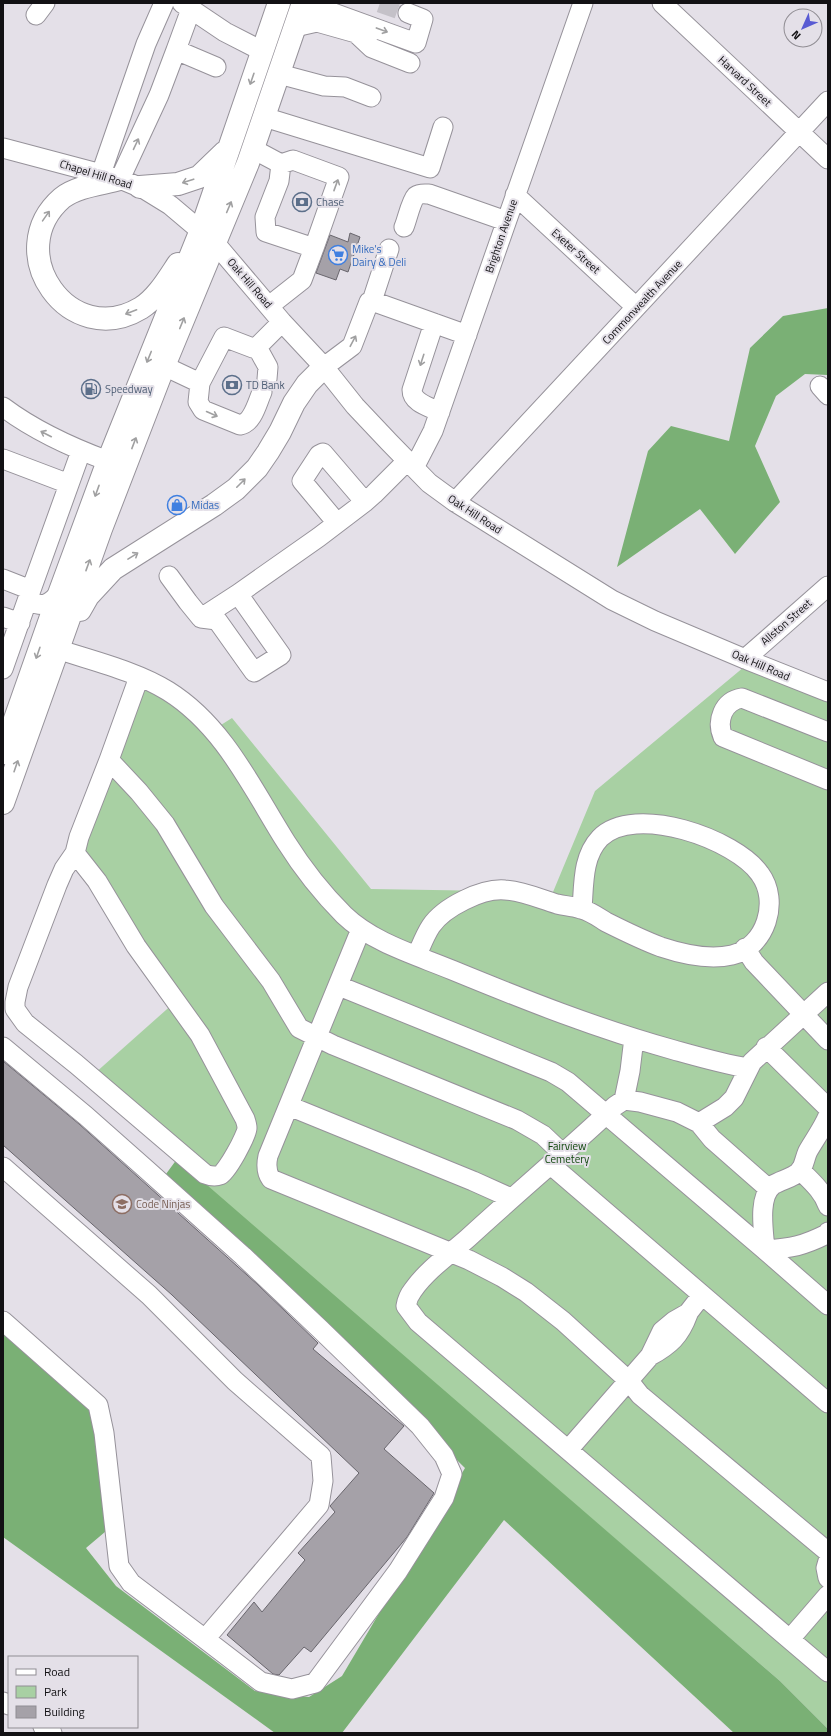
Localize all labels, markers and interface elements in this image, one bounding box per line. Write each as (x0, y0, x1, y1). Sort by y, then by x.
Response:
north arrow (783, 8, 823, 48)
one-way arrow (375, 27, 387, 35)
text: N (788, 27, 804, 43)
street label: Harvard Street (715, 52, 775, 110)
one-way arrow (248, 73, 255, 86)
one-way arrow (133, 138, 140, 150)
street label: Chapel Hill Road (58, 155, 134, 193)
one-way arrow (182, 178, 195, 185)
one-way arrow (333, 178, 340, 191)
bank icon: Chase (291, 191, 313, 213)
place label: Chase (316, 194, 345, 210)
street label: Brighton Avenue (481, 197, 521, 275)
one-way arrow (226, 201, 234, 213)
one-way arrow (42, 210, 50, 221)
street label: Exeter Street (548, 225, 604, 277)
place label: Mike's Dairy & Deli (352, 241, 406, 270)
supermarket icon: Mike's Dairy & Deli (327, 244, 349, 266)
street label: Oak Hill Road (224, 254, 276, 312)
street label: Commonwealth Avenue (599, 256, 686, 348)
one-way arrow (126, 308, 138, 316)
one-way arrow (179, 317, 186, 329)
one-way arrow (349, 335, 357, 347)
one-way arrow (145, 350, 153, 362)
one-way arrow (418, 354, 425, 367)
bank icon: TD Bank (221, 374, 243, 396)
place label: TD Bank (246, 377, 285, 393)
fuel station icon: Speedway (80, 378, 102, 400)
place label: Speedway (105, 381, 153, 397)
one-way arrow (205, 411, 217, 418)
one-way arrow (40, 430, 52, 437)
one-way arrow (131, 438, 139, 450)
one-way arrow (236, 478, 246, 488)
one-way arrow (92, 484, 100, 496)
street label: Oak Hill Road (445, 491, 505, 538)
shop icon: Midas (166, 494, 188, 516)
place label: Midas (191, 497, 219, 513)
one-way arrow (127, 551, 139, 559)
one-way arrow (84, 559, 92, 571)
street label: Allston Street (757, 595, 815, 649)
one-way arrow (34, 646, 42, 658)
street label: Oak Hill Road (730, 646, 793, 684)
one-way arrow (13, 760, 20, 773)
park label: Fairview Cemetery (545, 1138, 590, 1167)
school or university icon: Code Ninjas (111, 1193, 133, 1215)
place label: Code Ninjas (136, 1196, 190, 1212)
legend (8, 1656, 138, 1728)
text: Road (44, 1662, 70, 1681)
text: Park (44, 1682, 67, 1701)
text: Building (44, 1702, 85, 1721)

